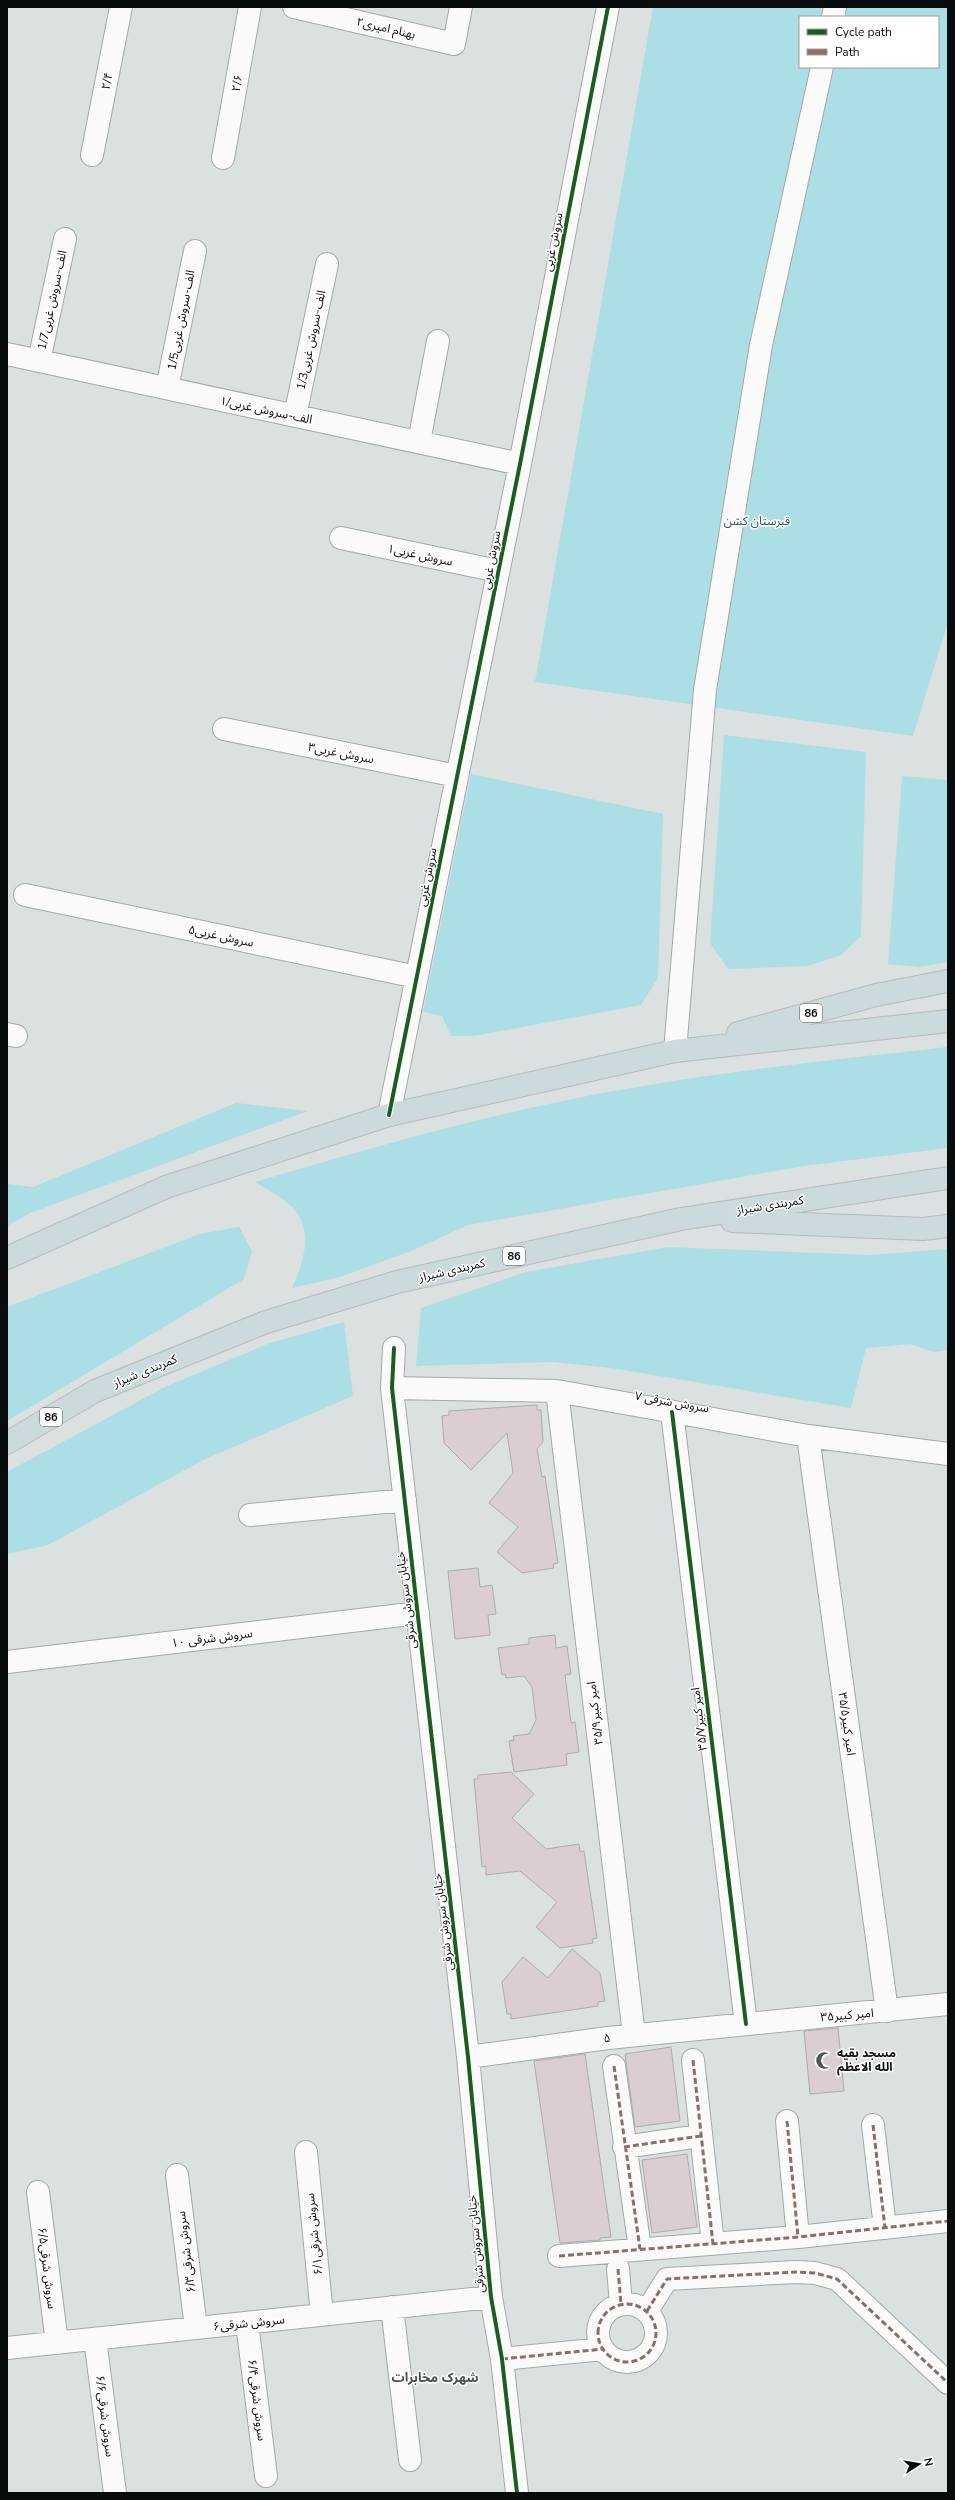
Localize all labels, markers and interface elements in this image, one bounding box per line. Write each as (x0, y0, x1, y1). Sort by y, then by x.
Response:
street label: بهنام امیری۲ (355, 13, 417, 44)
legend (799, 16, 939, 68)
text: Cycle path (835, 24, 892, 40)
text: Path (835, 44, 860, 60)
street label: ۲/۴ (98, 71, 116, 91)
street label: ۲/۶ (228, 73, 246, 93)
street label: سروش غربی (539, 211, 567, 273)
street label: 1/7الف-سروش غربی (34, 248, 70, 351)
street label: 1/5الف-سروش غربی (163, 268, 199, 371)
street label: 1/3الف-سروش غربی (293, 288, 329, 391)
street label: ۱/الف-سروش غربی (218, 392, 314, 428)
park label: قبرستان کشن (724, 513, 790, 529)
street label: سروش غربی (477, 529, 505, 591)
street label: سروش غربی۱ (386, 540, 454, 570)
street label: سروش غربی۳ (307, 739, 375, 767)
street label: سروش غربی (413, 846, 441, 908)
street label: سروش غربی۵ (187, 921, 255, 951)
road number: 86 (800, 1004, 822, 1022)
street label: کمربندی شیراز (734, 1192, 806, 1218)
road number: 86 (503, 1247, 525, 1265)
street label: کمربندی شیراز (416, 1254, 488, 1286)
street label: کمربندی شیراز (110, 1350, 180, 1391)
street label: سروش شرقی ۷ (634, 1388, 710, 1416)
road number: 86 (40, 1408, 62, 1426)
street label: خیابان سروش شرقی (392, 1550, 420, 1650)
street label: سروش شرقی ۱۰ (170, 1625, 254, 1651)
street label: امیر کبیر۳۵/۹ (583, 1680, 607, 1746)
street label: امیر کبیر۳۵/۷ (687, 1686, 711, 1752)
street label: امیر کبیر۳۵/۵ (835, 1691, 859, 1757)
street label: خیابان سروش شرقی (429, 1872, 457, 1972)
street label: امیر کبیر۳۵ (820, 2005, 874, 2025)
street label: ۵ (603, 2030, 611, 2046)
place label: مسجد بقیه الله الاعظم (837, 2045, 896, 2076)
mosque icon: مسجد بقیه الله الاعظم (814, 2050, 834, 2070)
street label: سروش شرقی۶/۱ (302, 2192, 326, 2276)
street label: خیابان سروش شرقی (464, 2194, 488, 2294)
street label: سروش شرقی۶/۳ (173, 2210, 199, 2294)
street label: سروش شرقی۶/۵ (34, 2226, 60, 2310)
street label: سروش شرقی۶ (212, 2311, 286, 2335)
street label: سروش شرقی۶/۴ (244, 2358, 270, 2442)
district label: شهرک مخابرات (391, 2369, 479, 2387)
street label: سروش شرقی۶/۶ (92, 2374, 118, 2458)
north arrow (899, 2444, 939, 2484)
text: N (920, 2456, 936, 2468)

